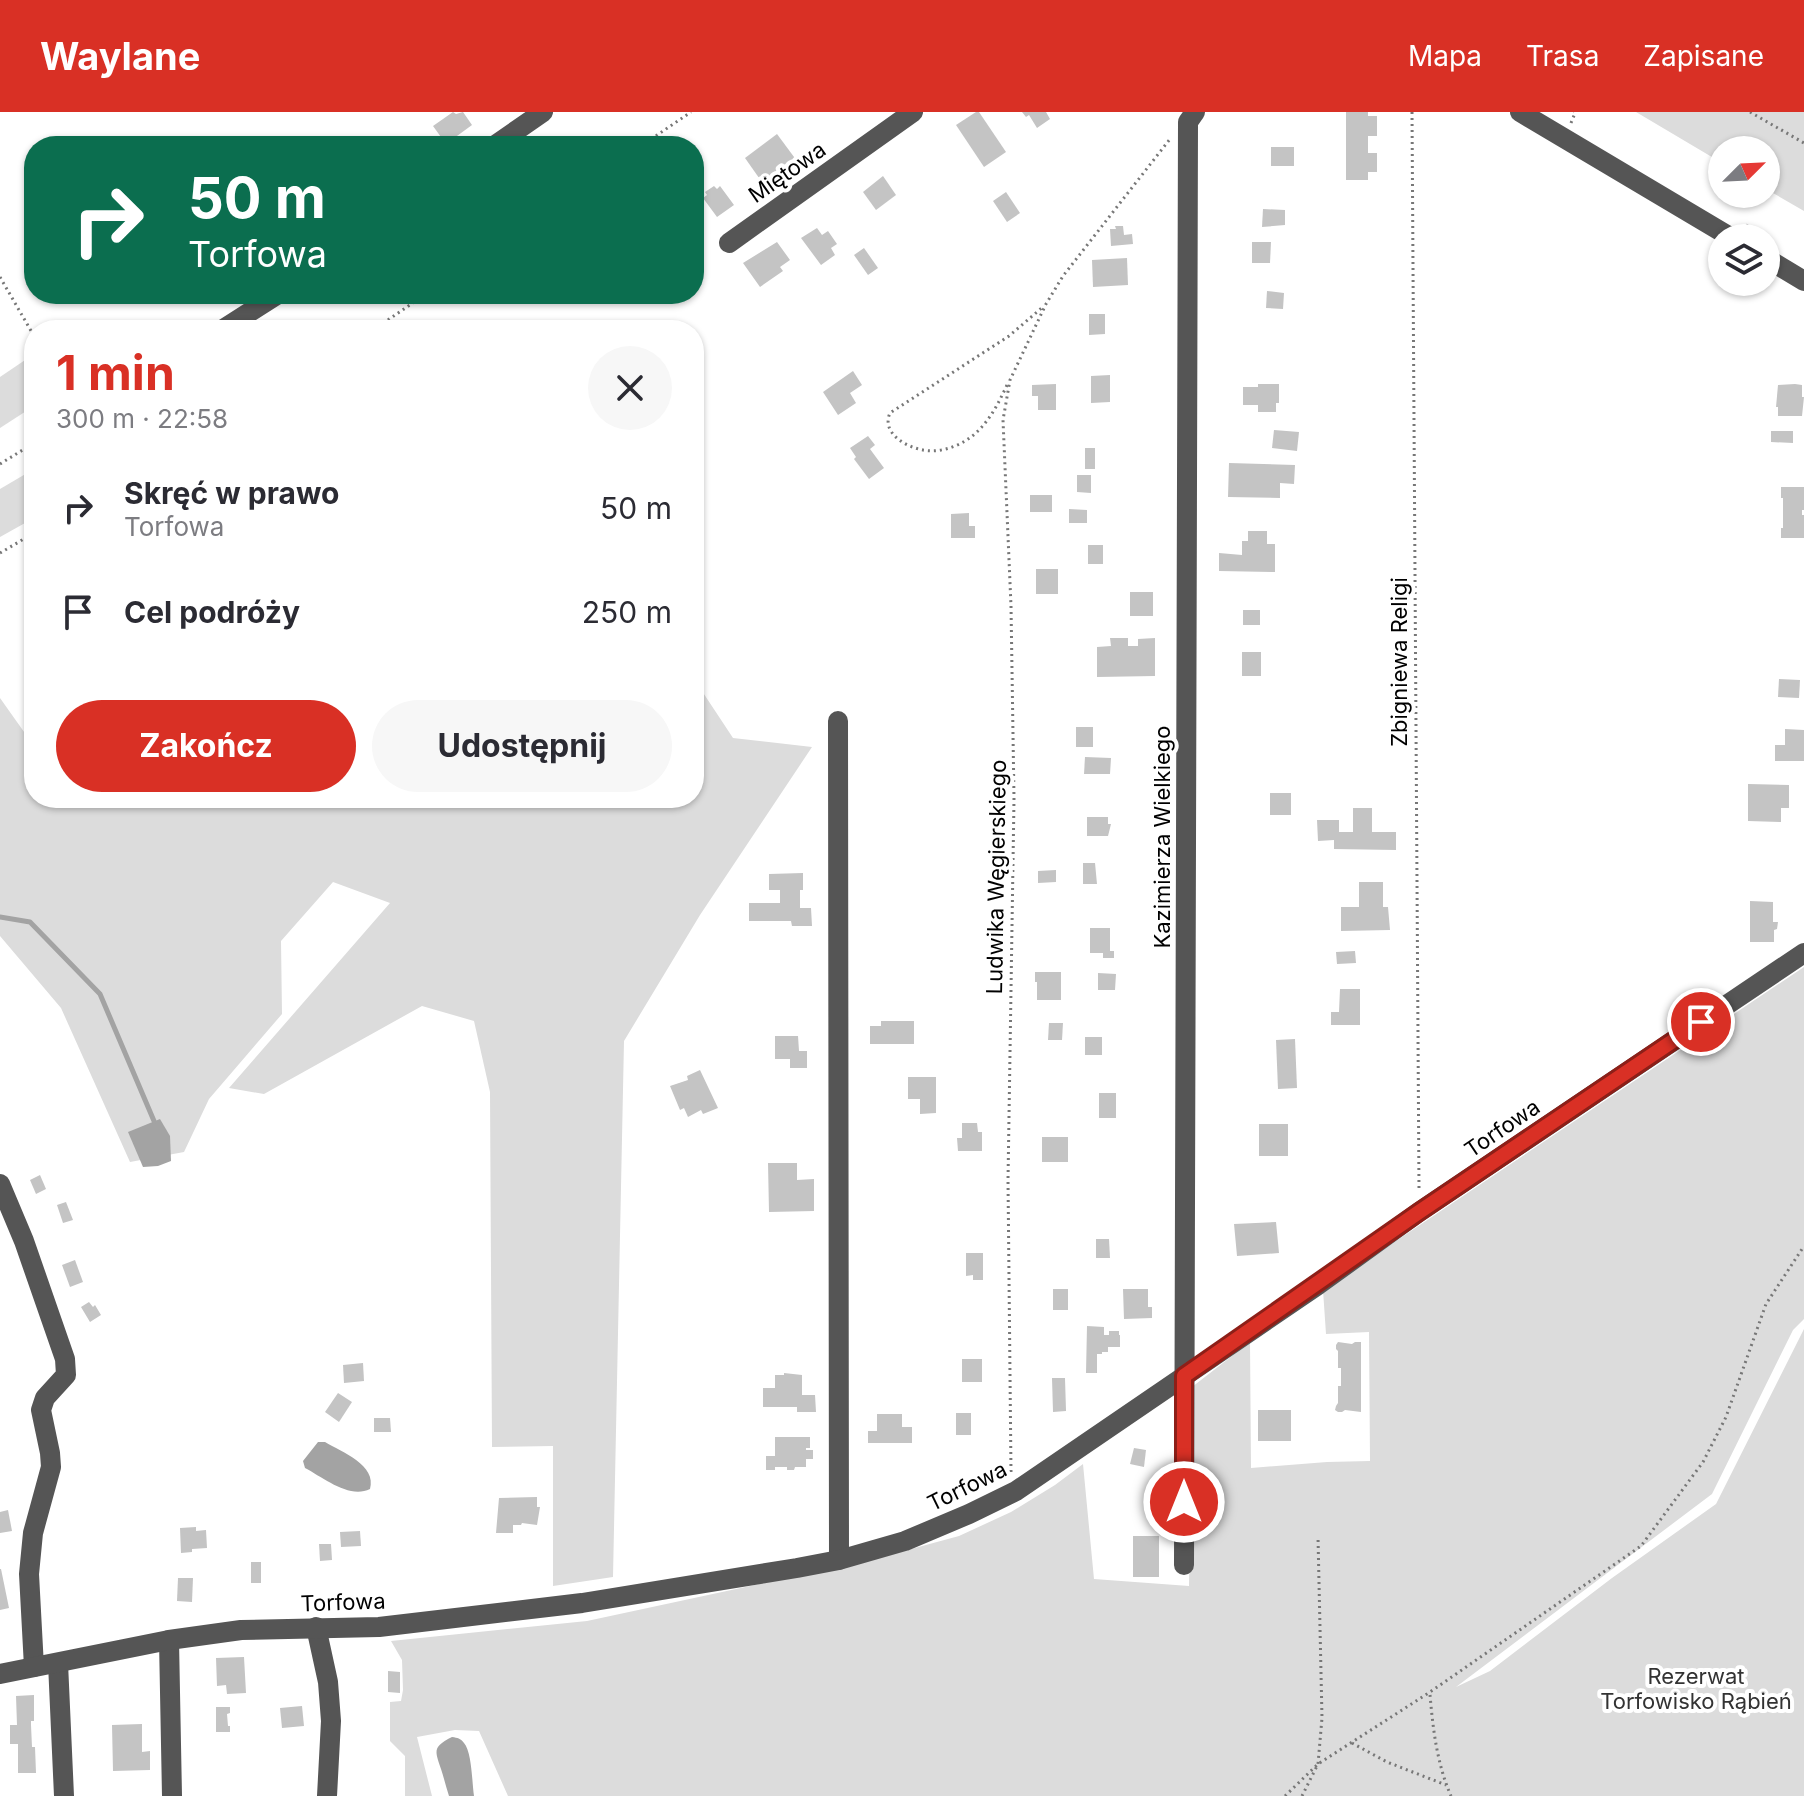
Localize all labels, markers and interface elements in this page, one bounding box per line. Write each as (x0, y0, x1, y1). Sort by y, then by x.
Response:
text: Waylane (40, 33, 200, 79)
text: Mapa (1408, 39, 1482, 73)
text: Trasa (1526, 39, 1599, 73)
text: Zapisane (1643, 39, 1764, 73)
street label: Miętowa (743, 136, 831, 208)
north arrow (1708, 136, 1780, 208)
map controls (1708, 136, 1780, 296)
text: 50 m (188, 164, 326, 232)
icon: right (56, 168, 160, 272)
button: layers (1708, 224, 1780, 296)
text: Torfowa (188, 232, 327, 276)
text: 1 min (56, 343, 175, 402)
button: close (588, 346, 672, 430)
text: 300 m · 22:58 (56, 403, 228, 434)
text: Skręć w prawo (124, 475, 339, 511)
icon: right (56, 486, 100, 530)
text: 50 m (600, 490, 672, 526)
text: Torfowa (124, 511, 224, 542)
street label: Zbigniewa Religi (1386, 577, 1412, 747)
icon: arrive (56, 590, 100, 634)
text: Cel podróży (124, 594, 300, 630)
text: 250 m (582, 594, 672, 630)
button: Zakończ (56, 700, 356, 792)
button: Udostępnij (372, 700, 672, 792)
street label: Kazimierza Wielkiego (1149, 725, 1175, 949)
street label: Ludwika Węgierskiego (981, 759, 1011, 995)
pin (1667, 988, 1735, 1056)
icon: arrive (1679, 1000, 1723, 1044)
street label: Torfowa (1460, 1093, 1544, 1163)
street label: Torfowa (923, 1456, 1011, 1516)
position arrow (1142, 1460, 1226, 1544)
street label: Torfowa (300, 1588, 386, 1616)
park label: Rezerwat Torfowisko Rąbień (1600, 1663, 1792, 1714)

